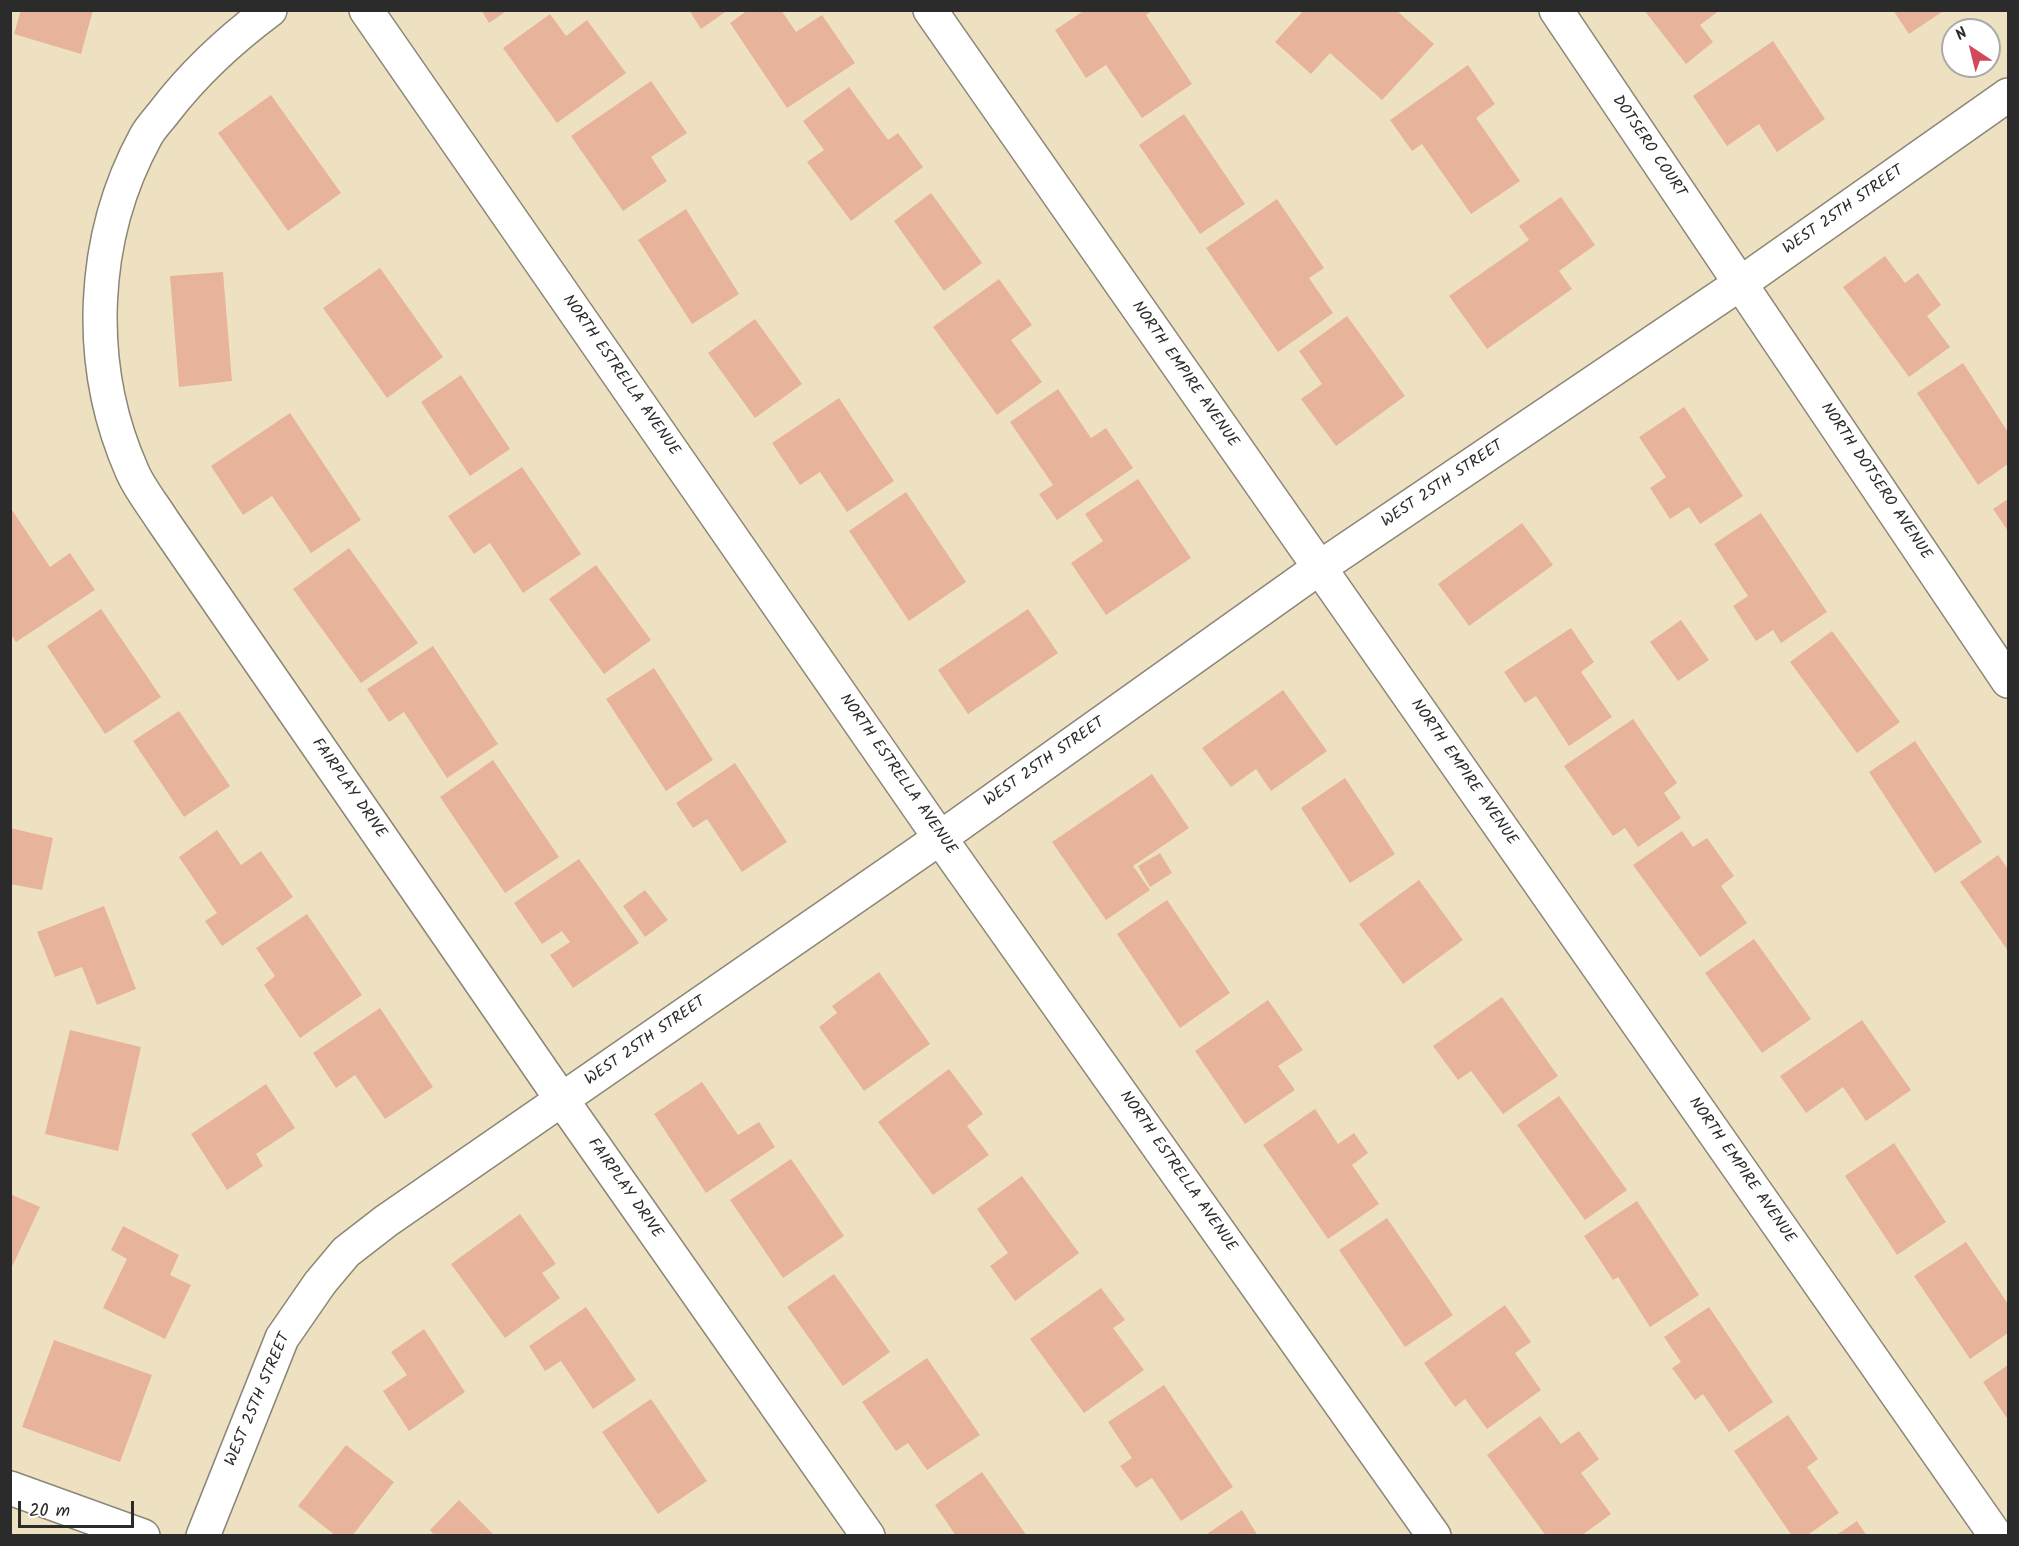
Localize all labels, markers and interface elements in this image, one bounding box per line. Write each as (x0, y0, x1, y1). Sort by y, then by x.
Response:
north arrow (1941, 18, 2001, 78)
text: N (1950, 21, 1973, 48)
street label: DOTSERO COURT (1607, 92, 1689, 202)
street label: WEST 25TH STREET (1780, 162, 1908, 260)
street label: NORTH ESTRELLA AVENUE (557, 292, 683, 460)
street label: NORTH EMPIRE AVENUE (1126, 298, 1242, 452)
street label: NORTH DOTSERO AVENUE (1815, 400, 1935, 564)
street label: WEST 25TH STREET (1379, 437, 1507, 533)
street label: NORTH ESTRELLA AVENUE (834, 691, 960, 859)
street label: NORTH EMPIRE AVENUE (1405, 696, 1521, 850)
street label: WEST 25TH STREET (981, 714, 1109, 812)
street label: FAIRPLAY DRIVE (306, 735, 390, 843)
street label: WEST 25TH STREET (582, 993, 710, 1091)
street label: NORTH ESTRELLA AVENUE (1114, 1088, 1240, 1256)
street label: NORTH EMPIRE AVENUE (1683, 1094, 1799, 1248)
street label: FAIRPLAY DRIVE (582, 1135, 666, 1243)
street label: WEST 25TH STREET (222, 1331, 296, 1469)
scale bar (21, 1489, 136, 1527)
text: 20 m (29, 1497, 70, 1526)

